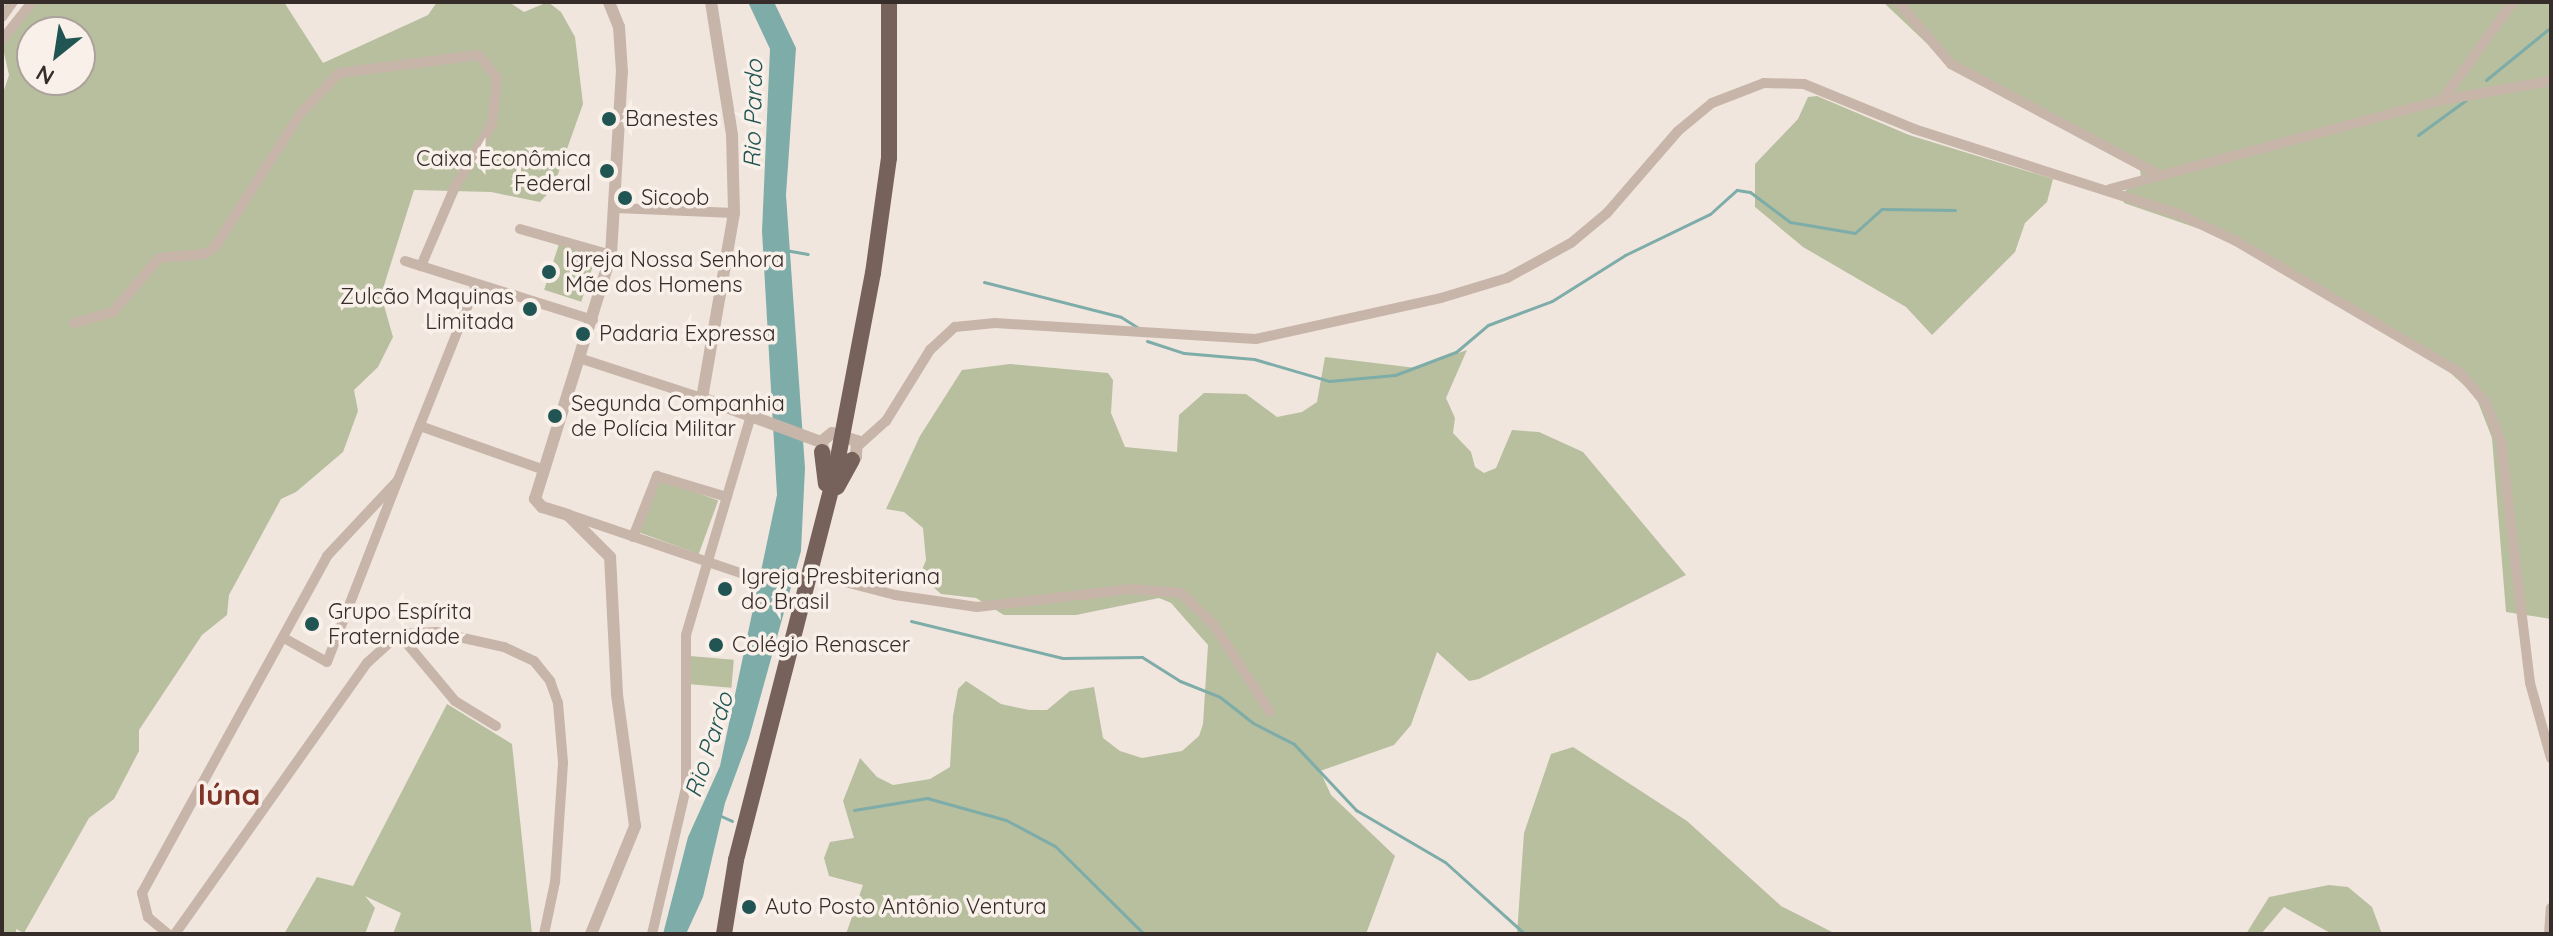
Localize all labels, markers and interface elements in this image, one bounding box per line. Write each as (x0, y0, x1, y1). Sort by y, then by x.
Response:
north arrow (16, 16, 96, 96)
text: N (31, 59, 59, 91)
water label: Rio Pardo (738, 59, 768, 169)
place label: Banestes (625, 106, 718, 132)
marker: Banestes (600, 110, 618, 128)
place label: Caixa Econômica Federal (416, 145, 591, 196)
marker: Caixa Econômica Federal (598, 162, 616, 180)
place label: Sicoob (641, 185, 709, 211)
marker: Sicoob (616, 189, 634, 207)
place label: Igreja Nossa Senhora Mãe dos Homens (565, 246, 784, 298)
marker: Igreja Nossa Senhora Mãe dos Homens (540, 263, 558, 281)
place label: Zulcão Maquinas Limitada (340, 283, 514, 334)
marker: Zulcão Maquinas Limitada (521, 300, 539, 318)
place label: Padaria Expressa (599, 321, 776, 347)
marker: Padaria Expressa (574, 325, 592, 343)
place label: Segunda Companhia de Polícia Militar (571, 390, 785, 442)
marker: Segunda Companhia de Polícia Militar (546, 407, 564, 425)
place label: Igreja Presbiteriana do Brasil (741, 563, 940, 614)
marker: Igreja Presbiteriana do Brasil (716, 580, 734, 598)
place label: Grupo Espírita Fraternidade (328, 598, 472, 650)
marker: Grupo Espírita Fraternidade (303, 615, 321, 633)
place label: Colégio Renascer (732, 632, 910, 658)
marker: Colégio Renascer (707, 636, 725, 654)
water label: Rio Pardo (679, 689, 739, 801)
district label: Iúna (198, 776, 260, 812)
place label: Auto Posto Antônio Ventura (765, 894, 1047, 920)
marker: Auto Posto Antônio Ventura (740, 898, 758, 916)

